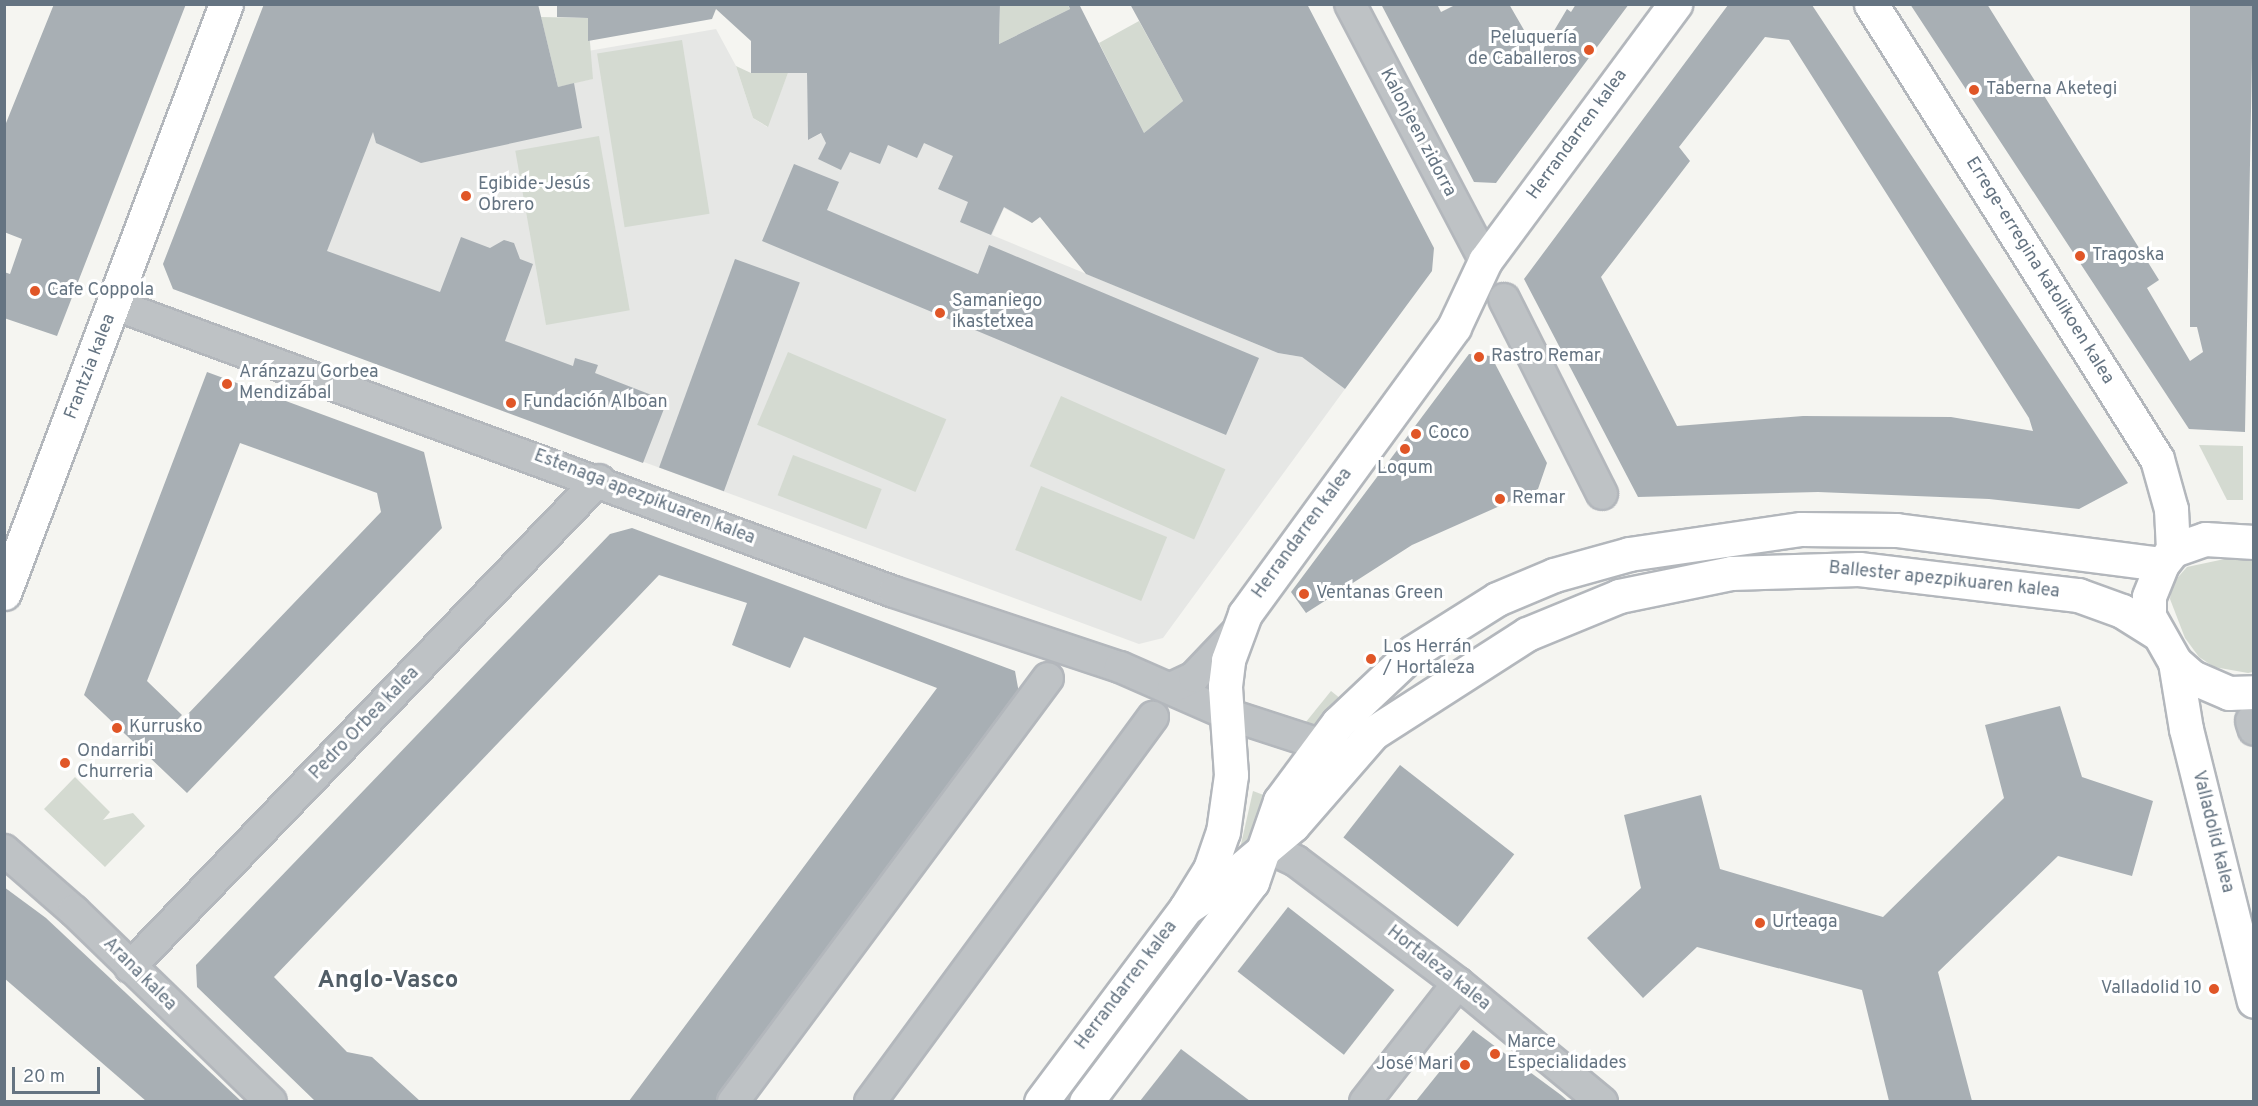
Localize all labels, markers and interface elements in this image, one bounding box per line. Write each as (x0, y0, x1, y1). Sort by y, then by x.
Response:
place label: Peluquería de Caballeros (1468, 29, 1577, 72)
marker: Peluquería de Caballeros (1582, 43, 1596, 57)
street label: Kalonjeen zidorra (1374, 65, 1460, 201)
street label: Herrandarren kalea (1523, 66, 1633, 204)
place label: Taberna Aketegi (1986, 79, 2118, 101)
marker: Taberna Aketegi (1967, 83, 1981, 97)
street label: Errege-erregina katolikoen kalea (1960, 154, 2118, 388)
place label: Egibide-Jesús Obrero (478, 175, 591, 218)
marker: Egibide-Jesús Obrero (459, 189, 473, 203)
place label: Tragoska (2092, 245, 2164, 267)
marker: Tragoska (2073, 249, 2087, 263)
place label: Cafe Coppola (47, 280, 154, 302)
marker: Cafe Coppola (28, 284, 42, 298)
place label: Samaniego ikastetxea (952, 292, 1042, 334)
marker: Samaniego ikastetxea (933, 306, 947, 320)
street label: Frantzia kalea (61, 311, 121, 423)
place label: Rastro Remar (1491, 346, 1601, 368)
marker: Rastro Remar (1472, 350, 1486, 364)
place label: Aránzazu Gorbea Mendizábal (239, 363, 379, 406)
marker: Aránzazu Gorbea Mendizábal (220, 377, 234, 391)
place label: Fundación Alboan (523, 392, 668, 414)
marker: Fundación Alboan (504, 396, 518, 410)
place label: Coco (1428, 423, 1469, 445)
marker: Coco (1409, 427, 1423, 441)
marker: Loqum (1398, 442, 1412, 456)
street label: Estenaga apezpikuaren kalea (530, 446, 758, 550)
place label: Loqum (1377, 458, 1433, 480)
street label: Herrandarren kalea (1248, 465, 1358, 603)
place label: Remar (1512, 488, 1565, 510)
marker: Remar (1493, 492, 1507, 506)
street label: Ballester apezpikuaren kalea (1827, 558, 2061, 604)
place label: Ventanas Green (1316, 583, 1443, 605)
marker: Ventanas Green (1297, 587, 1311, 601)
place label: Los Herrán / Hortaleza (1383, 638, 1475, 680)
marker: Los Herrán / Hortaleza (1364, 652, 1378, 666)
street label: Pedro Orbea kalea (306, 663, 424, 785)
place label: Kurrusko (129, 717, 202, 739)
marker: Kurrusko (110, 721, 124, 735)
place label: Ondarribi Churreria (77, 742, 154, 784)
marker: Ondarribi Churreria (58, 756, 72, 770)
street label: Valladolid kalea (2186, 769, 2238, 895)
place label: Urteaga (1772, 912, 1837, 934)
marker: Urteaga (1753, 916, 1767, 930)
street label: Herrandarren kalea (1071, 917, 1183, 1055)
street label: Hortaleza kalea (1382, 922, 1494, 1016)
street label: Arana kalea (98, 934, 180, 1016)
district label: Anglo-Vasco (318, 968, 458, 996)
place label: Valladolid 10 (2101, 978, 2202, 1000)
marker: Valladolid 10 (2207, 982, 2221, 996)
place label: Marce Especialidades (1507, 1033, 1627, 1076)
marker: Marce Especialidades (1488, 1047, 1502, 1061)
place label: José Mari (1376, 1054, 1453, 1076)
scale bar (15, 1055, 104, 1093)
marker: José Mari (1458, 1058, 1472, 1072)
text: 20 m (23, 1066, 65, 1089)

